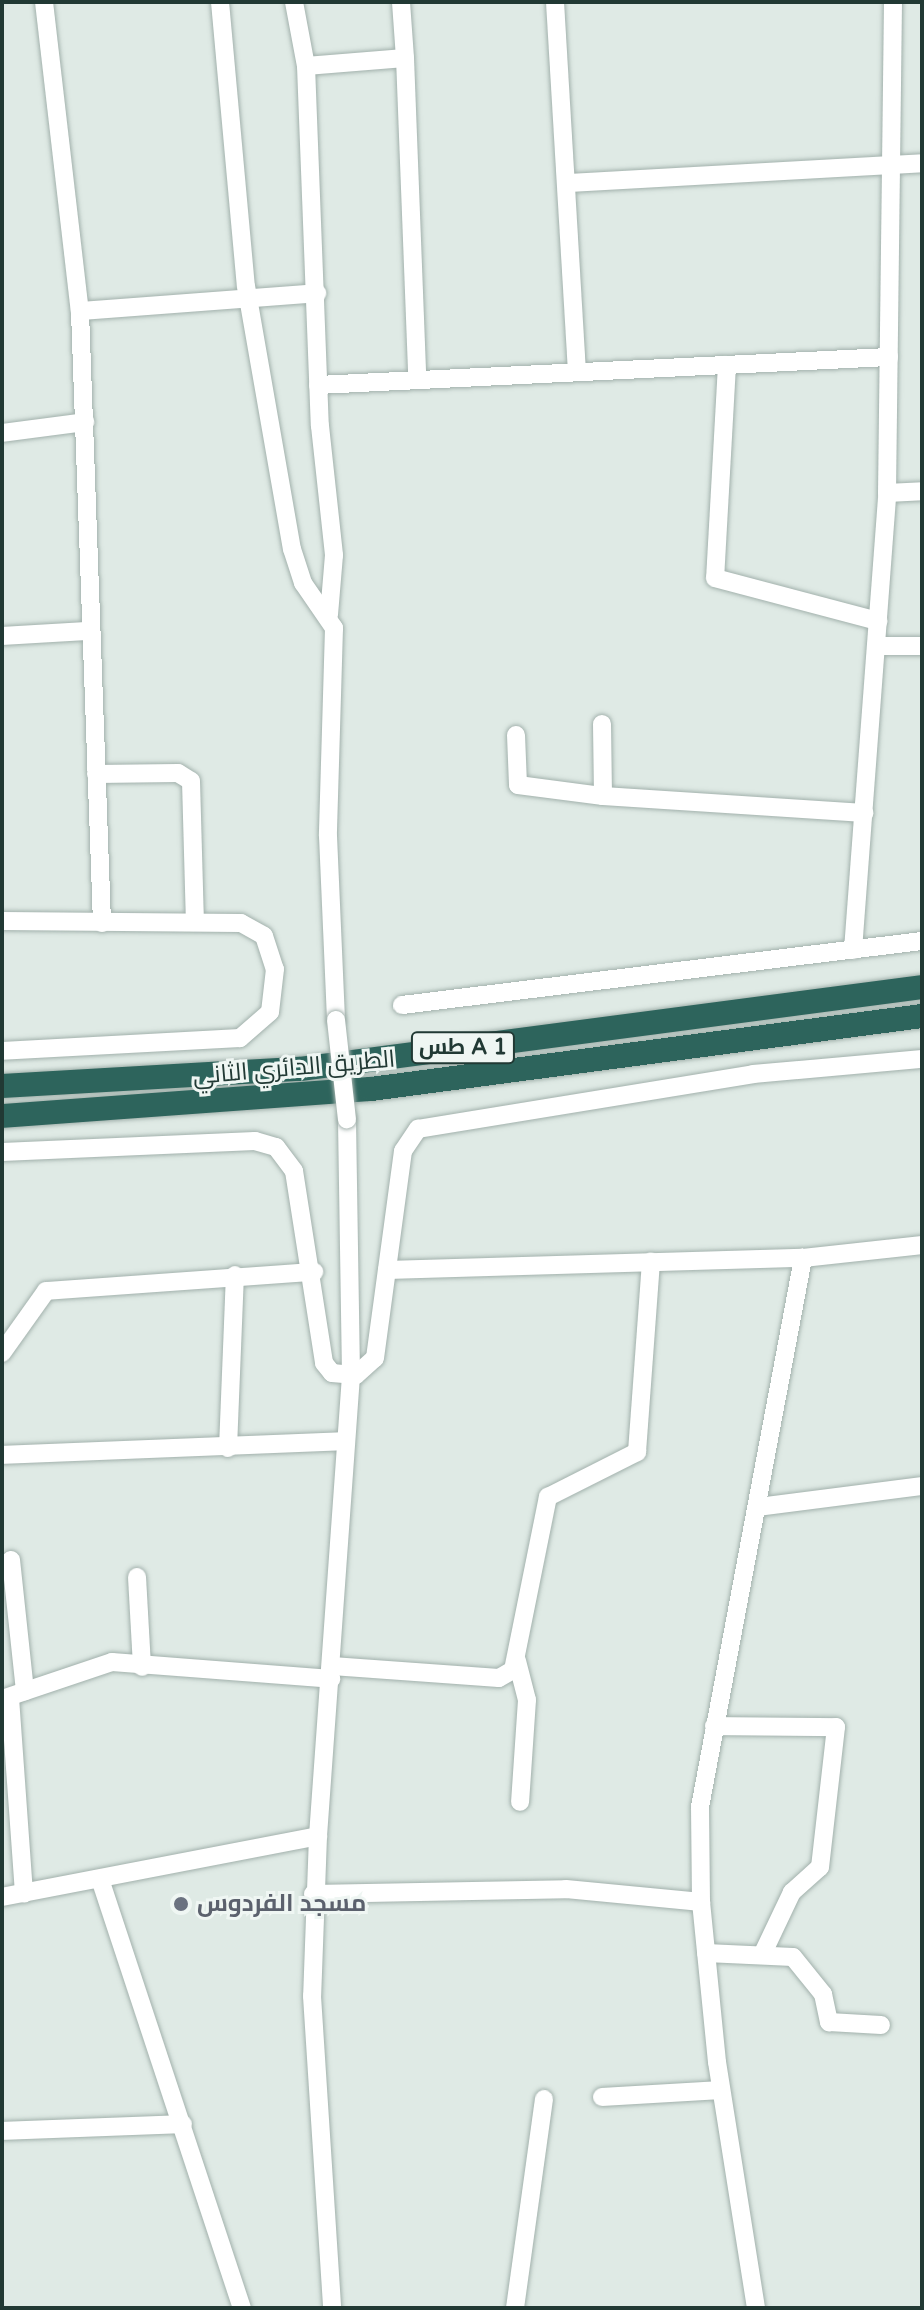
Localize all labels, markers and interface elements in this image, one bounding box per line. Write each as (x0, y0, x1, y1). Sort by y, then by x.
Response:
road number: طس A 1 (409, 1030, 517, 1066)
street label: الطريق الدائري الثاني (192, 1045, 396, 1091)
place label: مسجد الفردوس (197, 1890, 366, 1918)
marker: مسجد الفردوس (172, 1895, 190, 1913)

